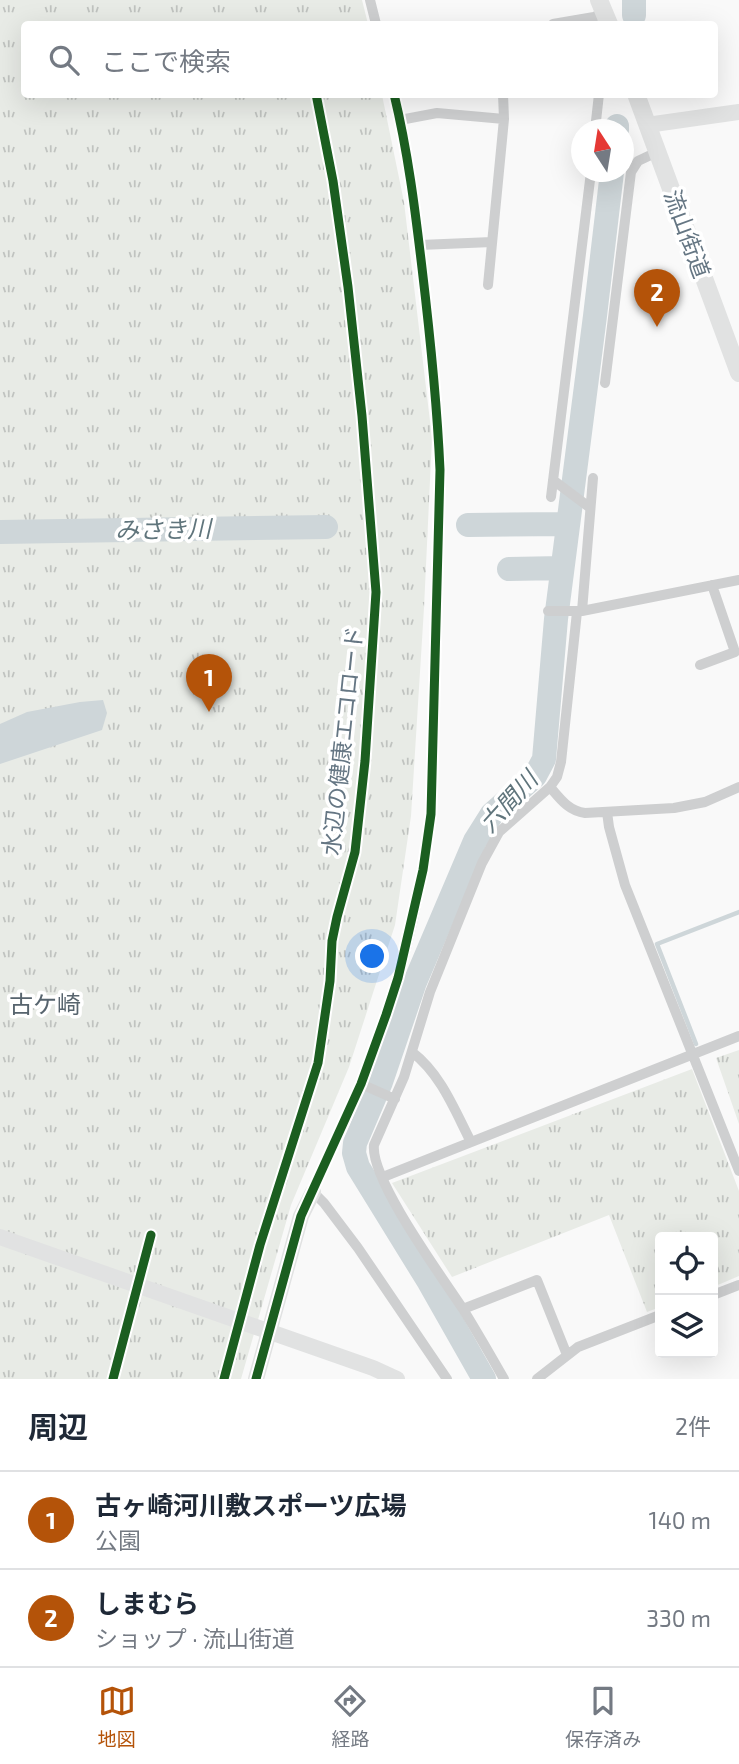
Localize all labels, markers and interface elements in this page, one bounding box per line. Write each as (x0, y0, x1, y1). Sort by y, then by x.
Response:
search box (21, 21, 718, 98)
icon: search (45, 41, 83, 79)
text: ここで検索 (101, 45, 231, 76)
north arrow (571, 119, 634, 182)
street label: 流山街道 (659, 186, 717, 282)
pin: 2 (634, 269, 680, 327)
water label: みさき川 (115, 513, 214, 544)
street label: 水辺の健康エコロード (316, 625, 368, 857)
pin: 1 (186, 654, 232, 712)
water label: 六間川 (473, 762, 545, 837)
your location (355, 939, 389, 973)
district label: 古ケ崎 (9, 989, 81, 1018)
map controls (655, 1232, 718, 1358)
button: locate (655, 1232, 718, 1295)
button: layers (655, 1295, 718, 1358)
text: 周辺 (28, 1408, 88, 1444)
text: 2件 (675, 1412, 711, 1440)
text: 古ヶ崎河川敷スポーツ広場 (95, 1489, 406, 1520)
text: 1 (46, 1506, 56, 1534)
text: 140 m (649, 1506, 711, 1534)
text: 公園 (95, 1526, 141, 1554)
text: しまむら (95, 1587, 199, 1618)
text: 2 (44, 1604, 58, 1632)
text: 330 m (646, 1604, 711, 1632)
text: ショップ · 流山街道 (95, 1624, 295, 1652)
tab: 地図 (98, 1682, 136, 1751)
tab: 経路 (331, 1682, 369, 1751)
tab: 保存済み (565, 1682, 641, 1751)

